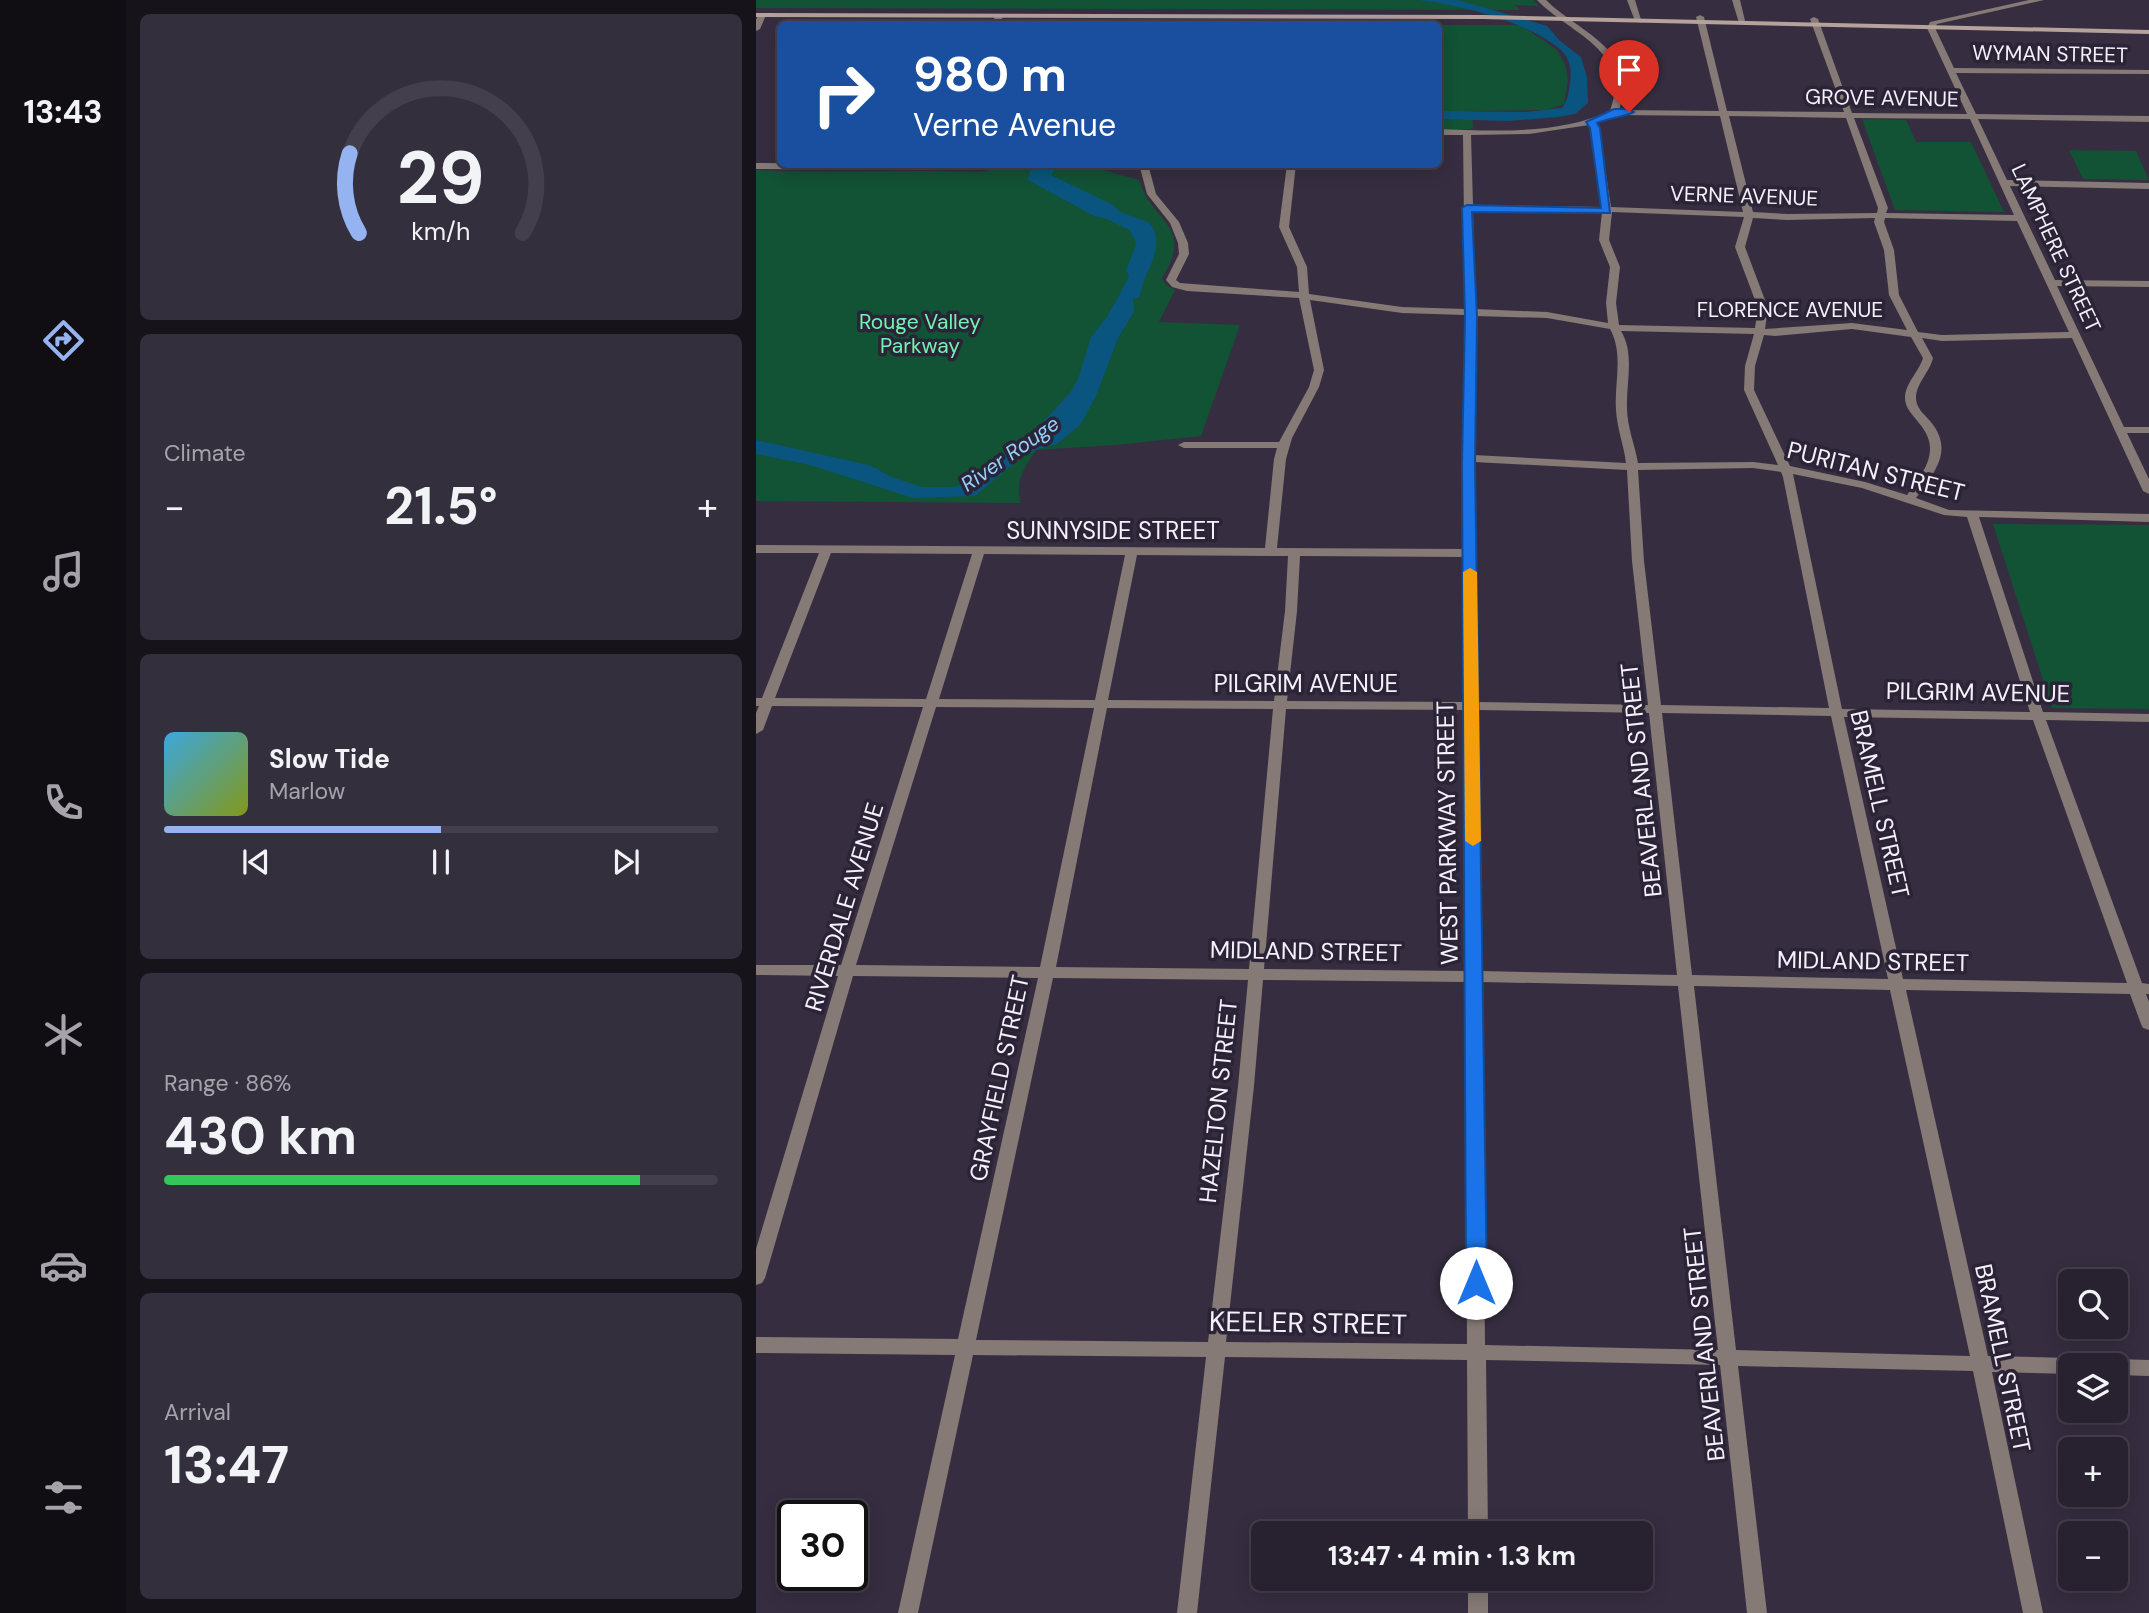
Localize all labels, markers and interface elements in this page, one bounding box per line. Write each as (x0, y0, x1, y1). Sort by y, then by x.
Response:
street label: WYMAN STREET (1972, 39, 2128, 69)
pin (1599, 40, 1659, 112)
text: 980 m (913, 42, 1067, 106)
icon: right (798, 49, 889, 140)
icon: arrive (1610, 51, 1648, 89)
street label: GROVE AVENUE (1805, 83, 1959, 113)
text: 13:43 (23, 91, 103, 133)
text: Verne Avenue (913, 104, 1116, 146)
text: 29 (397, 131, 485, 226)
street label: LAMPHERE STREET (2005, 159, 2107, 337)
street label: VERNE AVENUE (1669, 179, 1819, 213)
text: km/h (411, 215, 471, 248)
street label: FLORENCE AVENUE (1697, 296, 1883, 324)
park label: Rouge Valley Parkway (859, 308, 981, 360)
icon: directions (39, 316, 88, 365)
water label: River Rouge (955, 410, 1065, 498)
street label: PURITAN STREET (1784, 434, 1968, 508)
text: Climate (164, 438, 246, 468)
text: 21.5° (384, 472, 498, 540)
text: − (164, 482, 185, 532)
text: + (697, 482, 718, 532)
street label: SUNNYSIDE STREET (1006, 515, 1220, 546)
icon: music (39, 547, 88, 596)
street label: BEAVERLAND STREET (1613, 661, 1669, 899)
street label: PILGRIM AVENUE (1214, 668, 1398, 699)
street label: PILGRIM AVENUE (1886, 675, 2070, 709)
street label: WEST PARKWAY STREET (1429, 701, 1465, 965)
street label: BRAMELL STREET (1843, 707, 1917, 901)
text: Slow Tide (269, 742, 390, 776)
text: Marlow (269, 776, 345, 806)
icon: phone (39, 778, 88, 827)
street label: RIVERDALE AVENUE (798, 799, 890, 1015)
icon: previous (237, 843, 275, 881)
icon: pause (422, 843, 460, 881)
icon: next (607, 843, 645, 881)
street label: MIDLAND STREET (1210, 934, 1402, 968)
street label: MIDLAND STREET (1777, 944, 1969, 978)
street label: GRAYFIELD STREET (962, 972, 1036, 1184)
street label: HAZELTON STREET (1192, 998, 1244, 1204)
icon: climate (39, 1010, 88, 1059)
text: Range · 86% (164, 1068, 291, 1098)
text: 430 km (164, 1102, 357, 1170)
street label: BEAVERLAND STREET (1676, 1225, 1732, 1463)
icon: car (39, 1241, 88, 1290)
position arrow (1439, 1246, 1513, 1320)
street label: BRAMELL STREET (1968, 1261, 2038, 1455)
map controls (2058, 1269, 2128, 1591)
button: search (2058, 1269, 2128, 1339)
street label: KEELER STREET (1209, 1303, 1407, 1343)
button: layers (2058, 1353, 2128, 1423)
text: Arrival (164, 1397, 231, 1427)
text: 13:47 (164, 1431, 289, 1499)
button: + (2058, 1437, 2128, 1507)
icon: filters (39, 1473, 88, 1522)
speed limit sign: 30 (777, 1500, 868, 1591)
button: − (2058, 1521, 2128, 1591)
text: 13:47 · 4 min · 1.3 km (1328, 1539, 1576, 1573)

